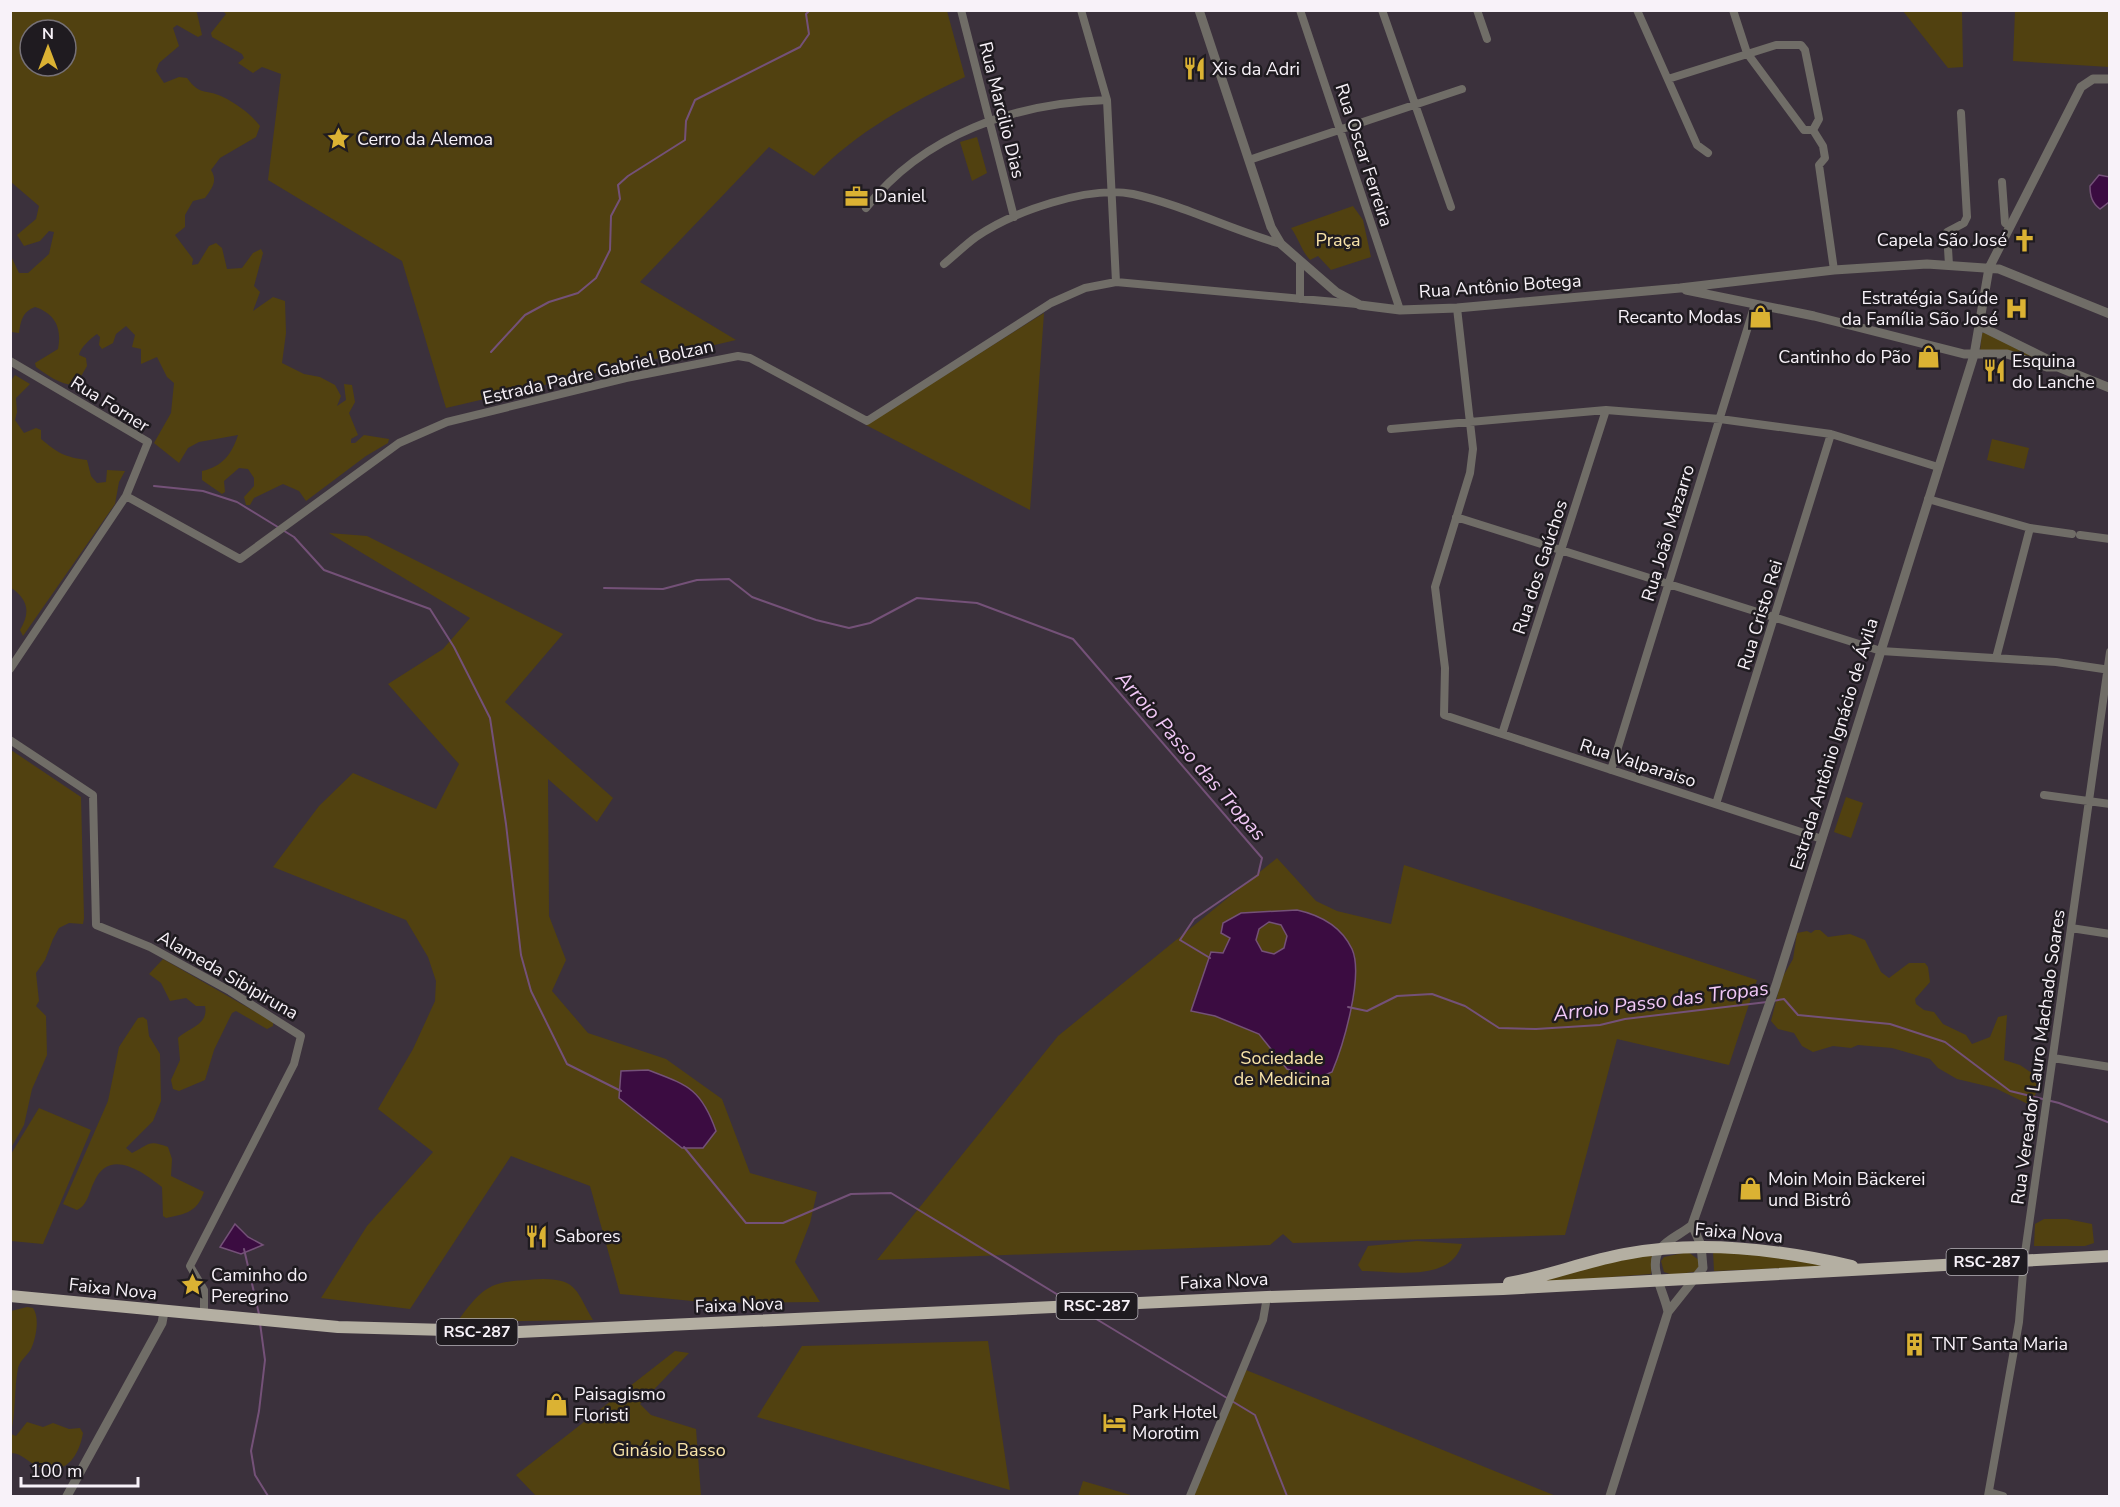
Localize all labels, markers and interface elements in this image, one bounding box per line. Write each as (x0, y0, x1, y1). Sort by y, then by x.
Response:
north arrow (18, 18, 78, 78)
text: N (42, 23, 54, 45)
street label: Rua Marcilio Dias (973, 39, 1031, 181)
restaurant icon: Xis da Adri (1181, 56, 1207, 82)
place label: Xis da Adri (1212, 57, 1300, 81)
street label: Rua Oscar Ferreira (1330, 80, 1398, 230)
place icon: Cerro da Alemoa (326, 126, 352, 152)
place label: Cerro da Alemoa (357, 127, 493, 151)
office icon: Daniel (843, 183, 869, 209)
place label: Daniel (874, 184, 927, 208)
church icon: Capela São José (2012, 227, 2038, 253)
park label: Praça (1316, 228, 1360, 252)
place label: Capela São José (1877, 228, 2007, 252)
street label: Rua Antônio Botega (1418, 268, 1582, 304)
place label: Estratégia Saúde da Família São José (1841, 286, 1998, 331)
hospital icon: Estratégia Saúde da Família São José (2003, 295, 2029, 321)
shop icon: Recanto Modas (1747, 304, 1773, 330)
place label: Recanto Modas (1618, 305, 1742, 329)
street label: Estrada Padre Gabriel Bolzan (480, 334, 716, 410)
shop icon: Cantinho do Pão (1916, 344, 1942, 370)
place label: Cantinho do Pão (1778, 345, 1911, 369)
place label: Esquina do Lanche (2012, 349, 2095, 394)
restaurant icon: Esquina do Lanche (1981, 358, 2007, 384)
street label: Rua Forner (66, 370, 154, 438)
street label: Rua João Mazarro (1636, 462, 1700, 604)
street label: Rua dos Gaúchos (1507, 497, 1573, 637)
street label: Rua Cristo Rei (1732, 557, 1788, 673)
street label: Estrada Antônio Ignácio de Ávila (1784, 615, 1884, 873)
water label: Arroio Passo das Tropas (1109, 665, 1272, 847)
street label: Rua Valparaiso (1577, 733, 1699, 793)
street label: Rua Vereador Lauro Machado Soares (2005, 908, 2071, 1206)
street label: Alameda Sibipiruna (153, 925, 303, 1025)
water label: Arroio Passo das Tropas (1551, 974, 1770, 1028)
park label: Sociedade de Medicina (1234, 1046, 1330, 1091)
place label: Moin Moin Bäckerei und Bistrô (1768, 1167, 1925, 1212)
shop icon: Moin Moin Bäckerei und Bistrô (1737, 1176, 1763, 1202)
street label: Faixa Nova (1694, 1217, 1784, 1249)
restaurant icon: Sabores (524, 1223, 550, 1249)
place label: Sabores (555, 1224, 621, 1248)
road number: RSC-287 (1946, 1249, 2028, 1275)
place label: Caminho do Peregrino (211, 1263, 308, 1308)
street label: Faixa Nova (1179, 1267, 1269, 1295)
street label: Faixa Nova (68, 1272, 158, 1306)
place icon: Caminho do Peregrino (180, 1272, 206, 1298)
street label: Faixa Nova (694, 1291, 784, 1319)
road number: RSC-287 (1056, 1293, 1138, 1319)
road number: RSC-287 (436, 1319, 518, 1345)
building icon: TNT Santa Maria (1901, 1331, 1927, 1357)
place label: TNT Santa Maria (1932, 1332, 2068, 1356)
place label: Paisagismo Floristi (574, 1382, 666, 1427)
shop icon: Paisagismo Floristi (543, 1391, 569, 1417)
place label: Park Hotel Morotim (1132, 1400, 1218, 1445)
hotel icon: Park Hotel Morotim (1101, 1409, 1127, 1435)
park label: Ginásio Basso (612, 1438, 726, 1462)
scale bar (21, 1450, 138, 1488)
text: 100 m (30, 1459, 82, 1483)

